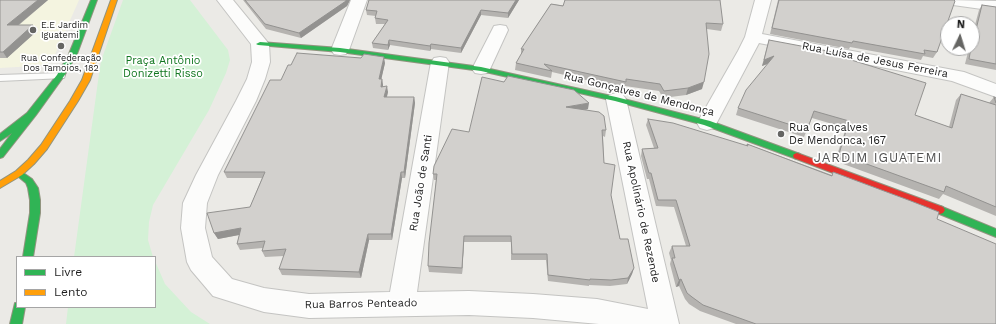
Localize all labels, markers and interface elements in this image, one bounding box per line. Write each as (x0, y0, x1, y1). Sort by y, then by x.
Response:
north arrow (940, 16, 980, 56)
text: N (956, 18, 965, 31)
place label: E.E Jardim Iguatemi (41, 20, 88, 41)
marker: E.E Jardim Iguatemi (28, 25, 38, 35)
street label: Rua Luísa de Jesus Ferreira (801, 39, 949, 81)
marker: Rua Confederação Dos Tamoios, 182 (56, 41, 66, 51)
place label: Rua Confederação Dos Tamoios, 182 (21, 53, 101, 74)
park label: Praça Antônio Donizetti Risso (123, 54, 203, 80)
street label: Rua Gonçalves de Mendonça (562, 69, 716, 119)
place label: Rua Gonçalves De Mendonca, 167 (789, 121, 886, 147)
marker: Rua Gonçalves De Mendonca, 167 (776, 129, 786, 139)
street label: Rua João de Santi (407, 134, 435, 232)
street label: Rua Apolinário de Rezende (620, 140, 662, 284)
district label: JARDIM IGUATEMI (814, 150, 942, 166)
legend (16, 256, 156, 308)
text: Livre (54, 265, 82, 279)
text: Lento (54, 285, 88, 299)
street label: Rua Barros Penteado (305, 296, 417, 312)

